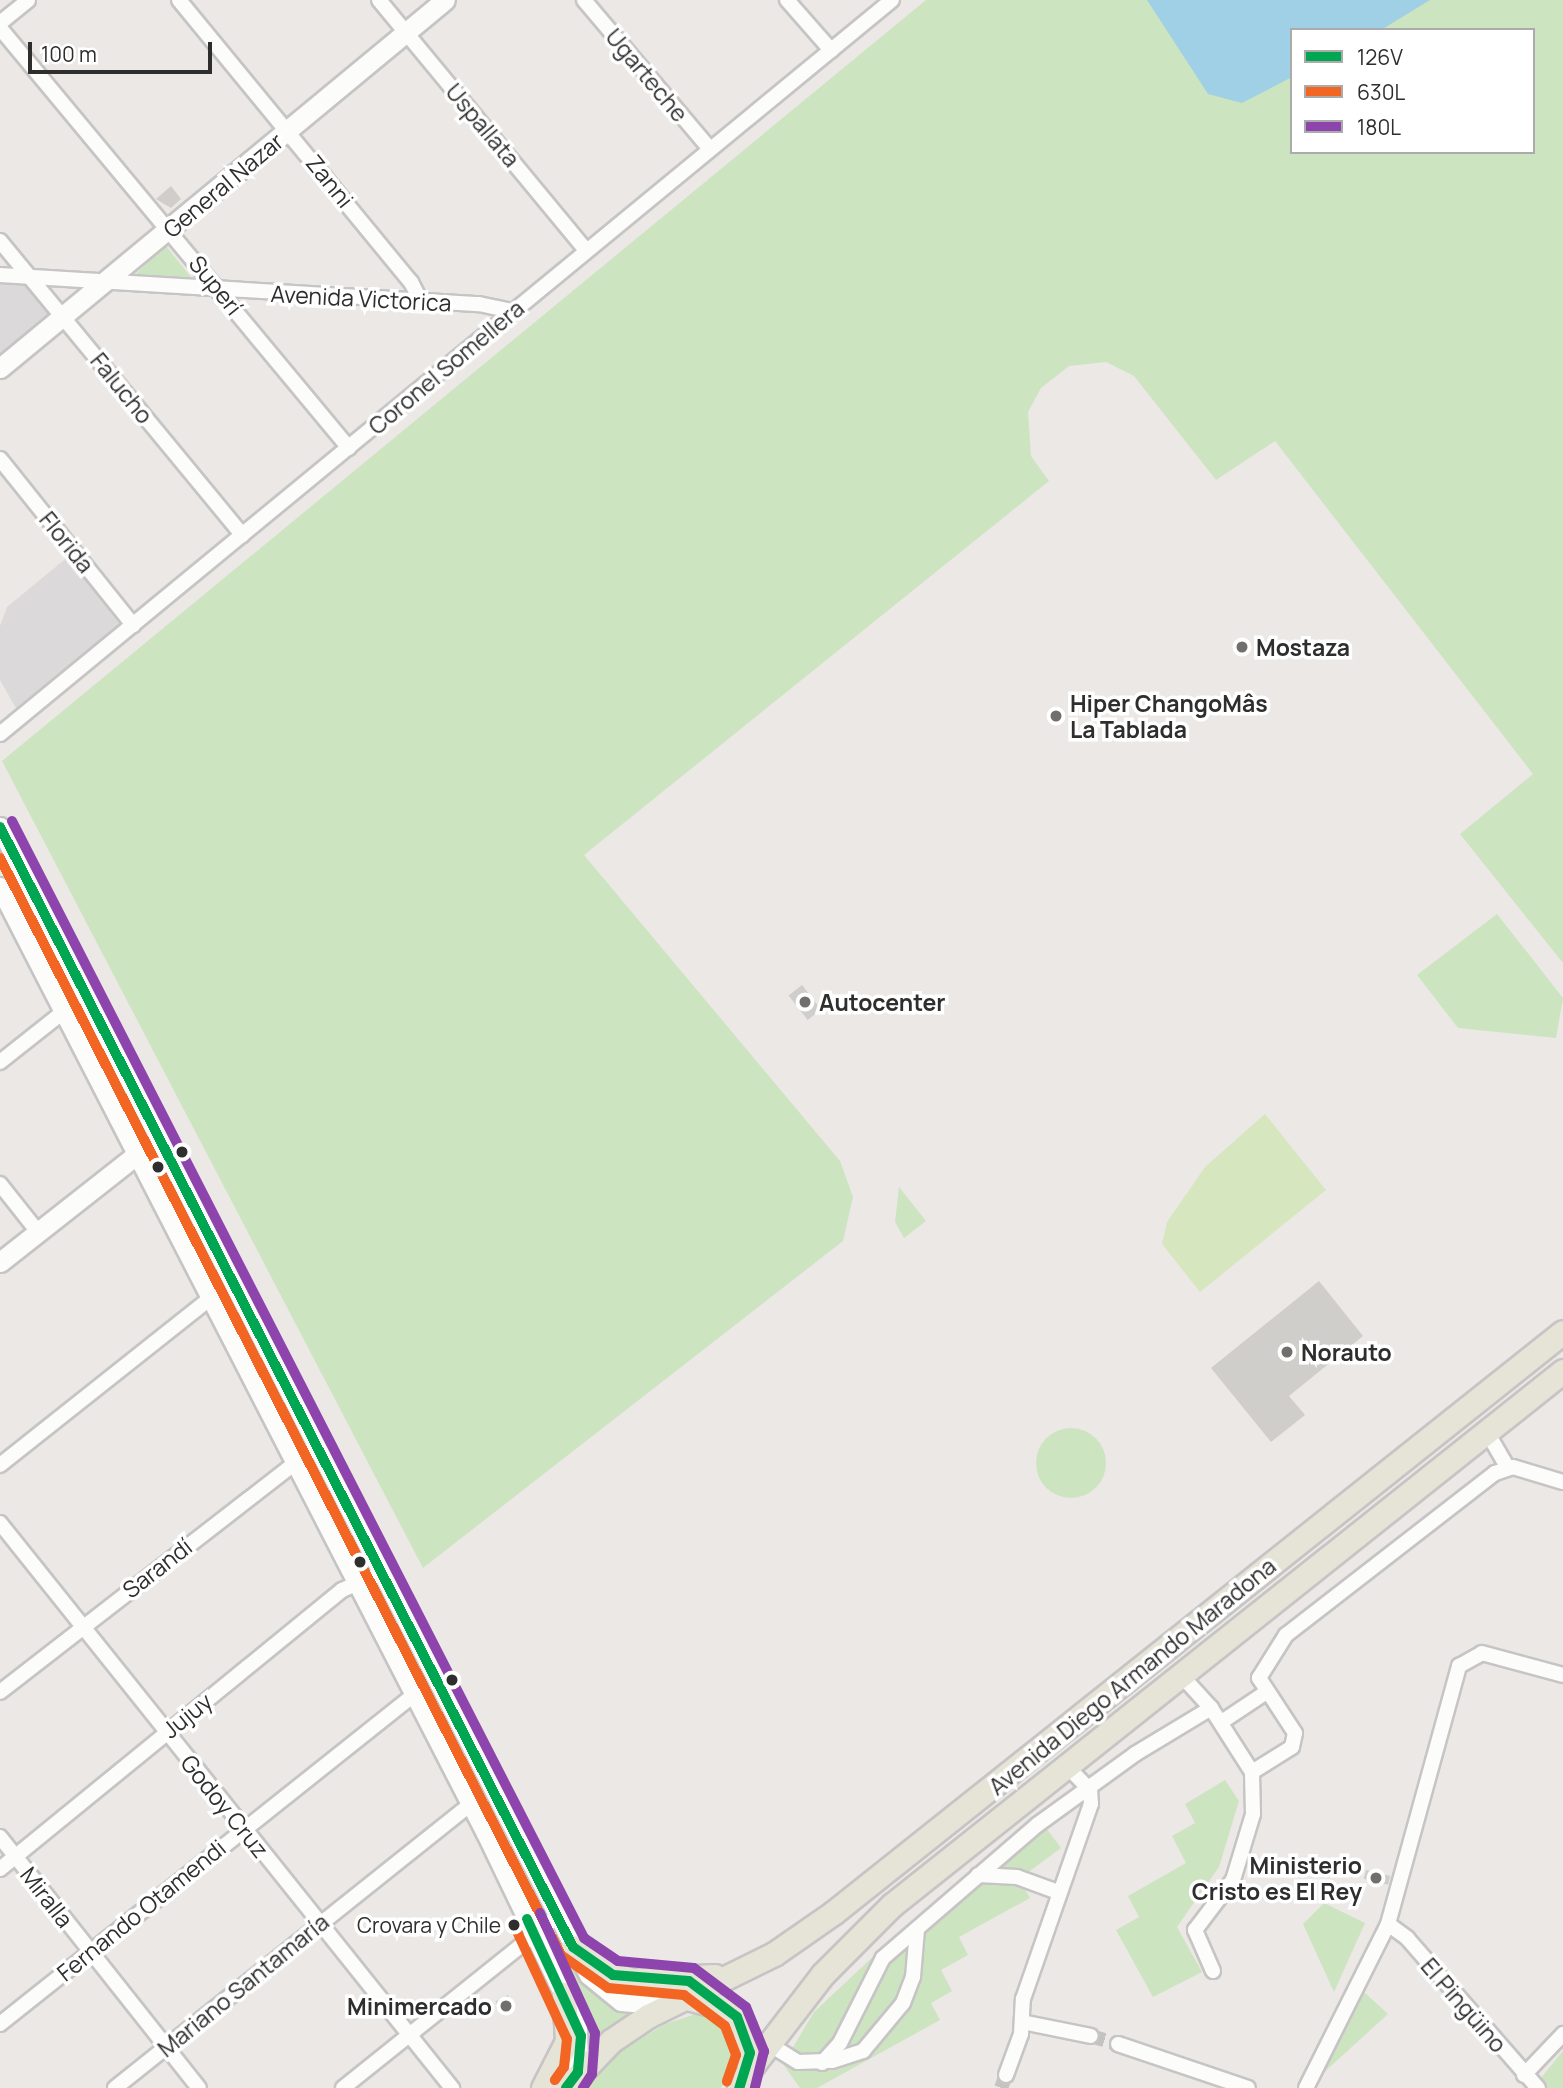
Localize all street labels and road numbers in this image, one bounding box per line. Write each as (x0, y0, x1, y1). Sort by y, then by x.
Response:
street label: Ugarteche (600, 23, 694, 127)
street label: Uspallata (440, 78, 526, 172)
street label: General Nazar (157, 127, 289, 243)
street label: Zanni (301, 149, 359, 213)
street label: Superí (184, 250, 248, 320)
street label: Avenida Victorica (270, 279, 452, 317)
street label: Coronel Somellera (363, 294, 529, 440)
street label: Falucho (85, 347, 159, 429)
street label: Florida (34, 506, 100, 578)
street label: Sarandí (117, 1532, 197, 1604)
street label: Avenida Diego Armando Maradona (983, 1552, 1281, 1800)
street label: Jujuy (157, 1687, 217, 1743)
street label: Godoy Cruz (175, 1749, 275, 1863)
street label: Fernando Otamendi (51, 1834, 231, 1986)
street label: Miralla (15, 1861, 79, 1933)
street label: Mariano Santamaría (152, 1908, 334, 2062)
street label: El Pingüino (1416, 1952, 1512, 2058)

